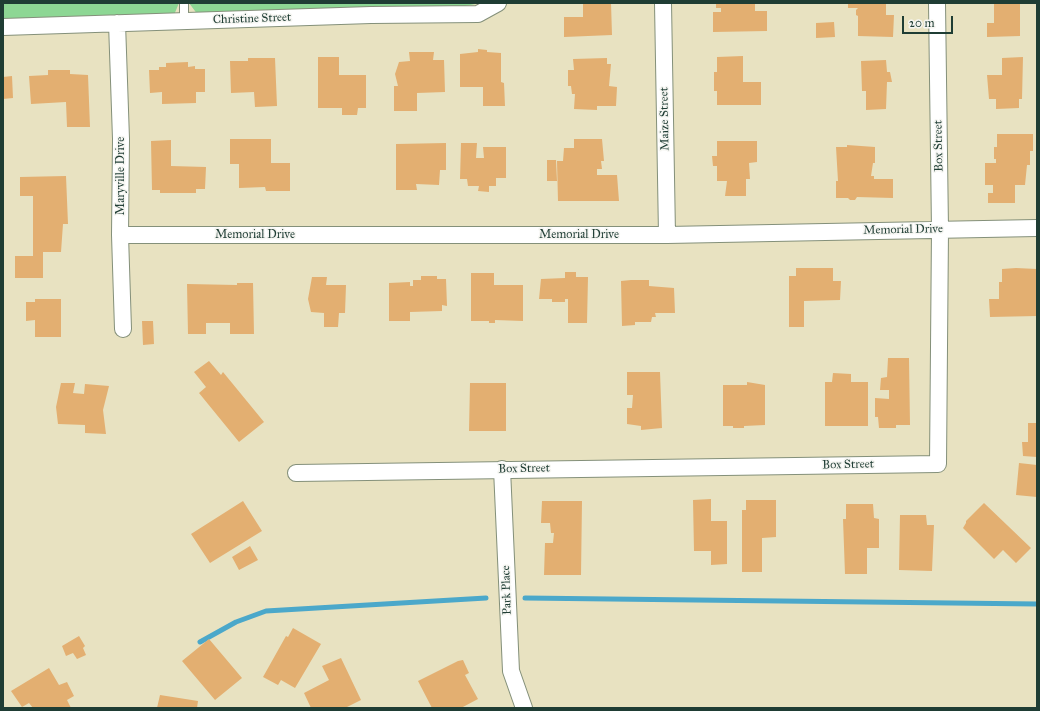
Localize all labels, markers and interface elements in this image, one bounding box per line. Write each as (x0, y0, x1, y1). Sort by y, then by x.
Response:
scale bar (904, 8, 955, 34)
street label: Christine Street (213, 10, 291, 28)
text: 20 m (909, 16, 935, 30)
street label: Maize Street (657, 87, 673, 151)
street label: Box Street (931, 120, 947, 172)
street label: Maryville Drive (114, 137, 128, 215)
street label: Memorial Drive (863, 222, 943, 238)
street label: Memorial Drive (215, 228, 295, 242)
street label: Memorial Drive (539, 228, 619, 242)
street label: Box Street (822, 457, 874, 473)
street label: Box Street (498, 461, 550, 477)
street label: Park Place (499, 565, 515, 615)

